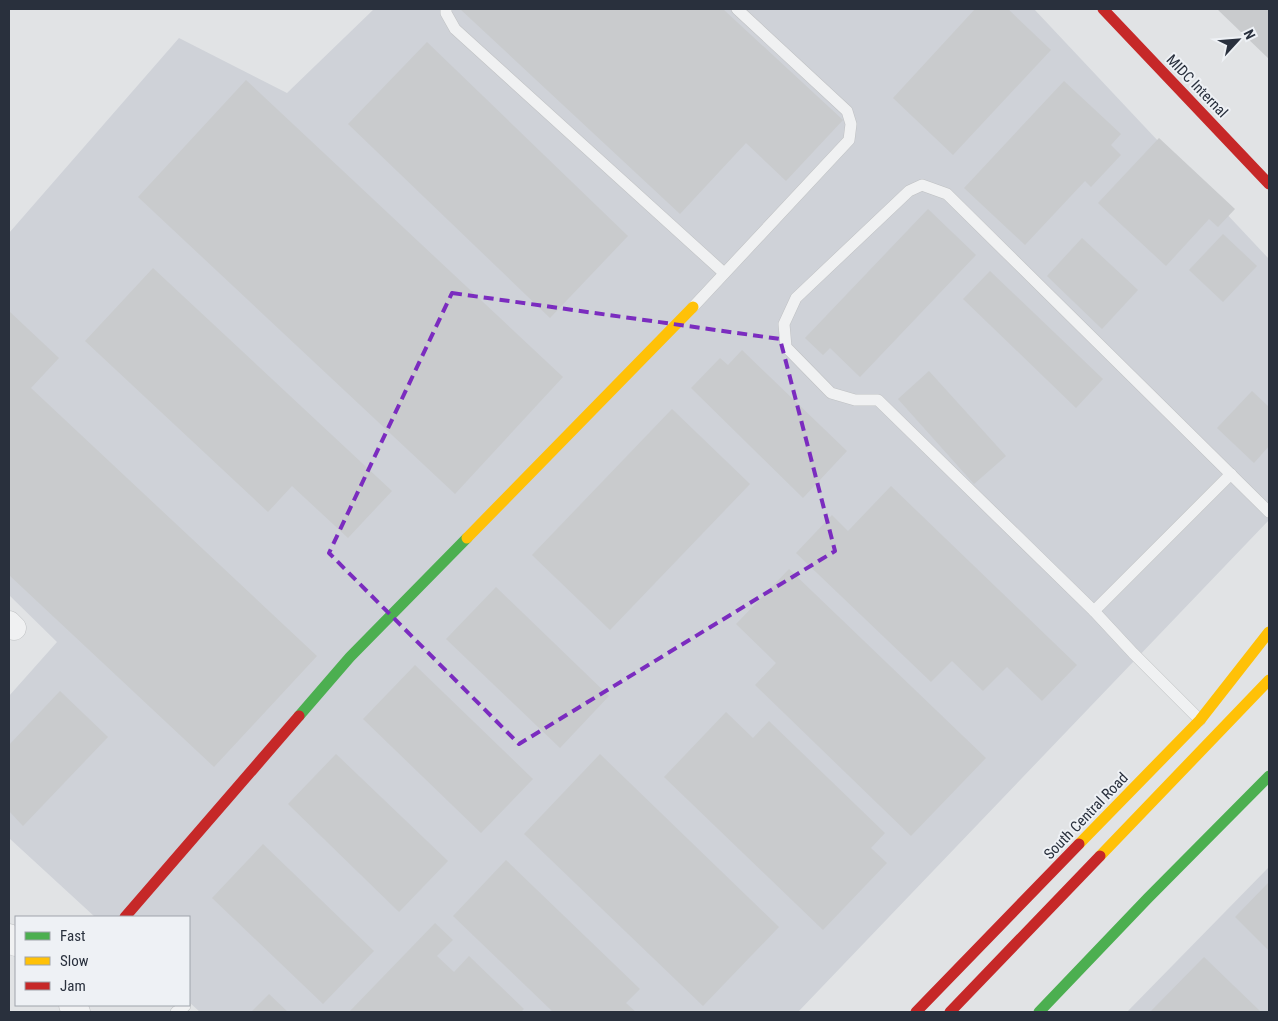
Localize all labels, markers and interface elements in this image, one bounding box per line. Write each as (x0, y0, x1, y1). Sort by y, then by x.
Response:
north arrow (1213, 15, 1263, 65)
text: N (1241, 27, 1259, 42)
street label: MIDC Internal (1163, 51, 1231, 121)
street label: South Central Road (1040, 769, 1132, 863)
legend (15, 916, 190, 1006)
text: Fast (60, 927, 85, 945)
text: Slow (60, 952, 89, 970)
text: Jam (60, 977, 86, 995)

